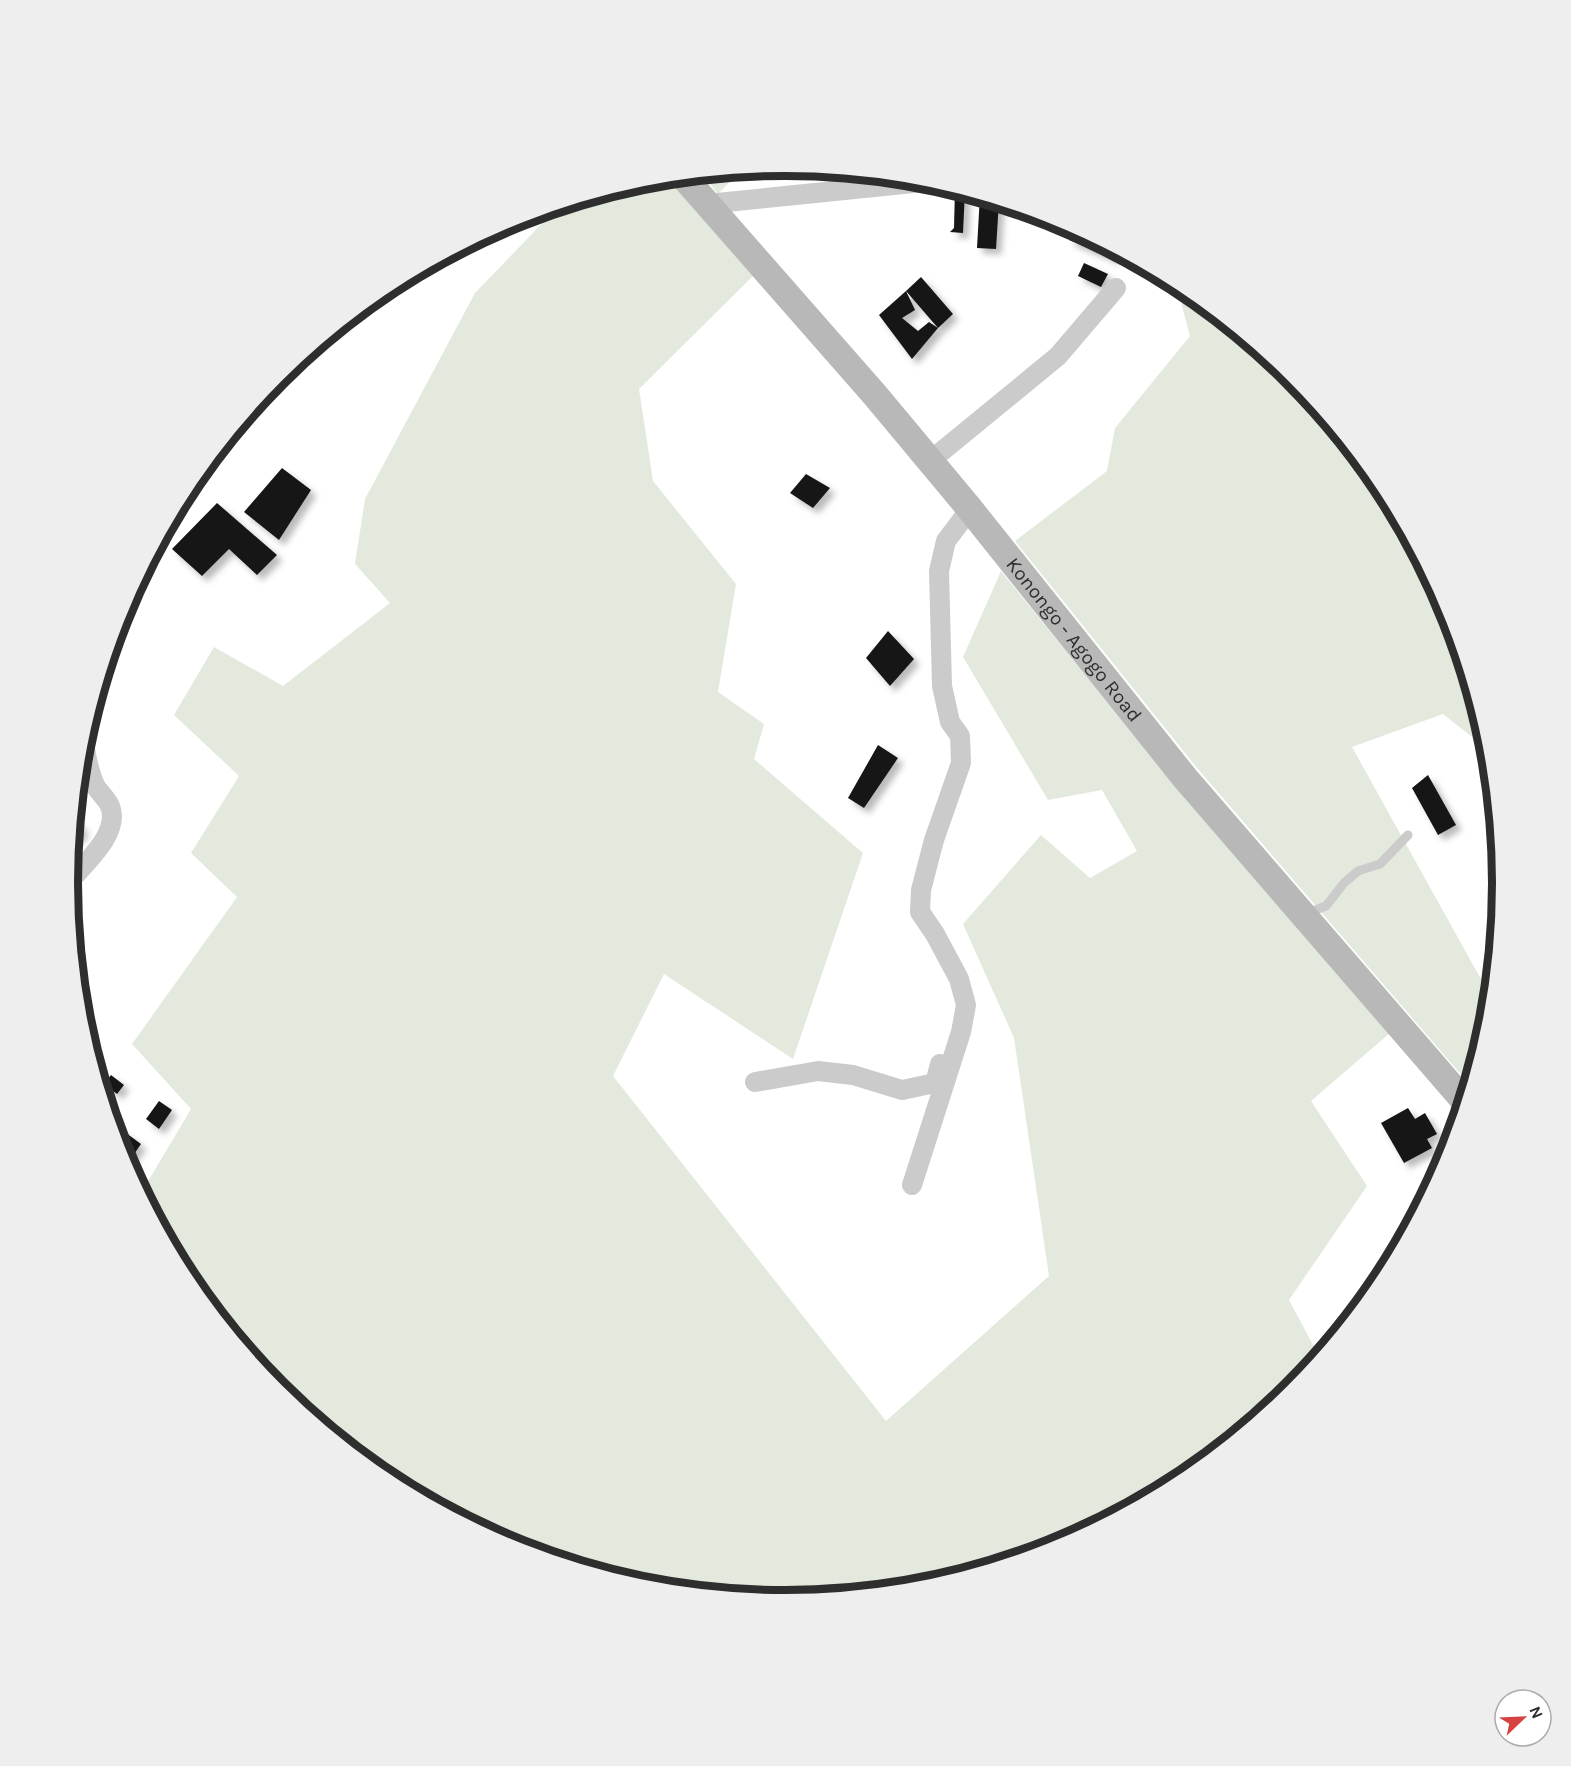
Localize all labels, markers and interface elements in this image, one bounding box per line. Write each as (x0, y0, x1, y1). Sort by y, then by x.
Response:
street label: Konongo - Agogo Road (1001, 553, 1146, 726)
north arrow (1493, 1688, 1553, 1748)
text: N (1525, 1703, 1547, 1721)

